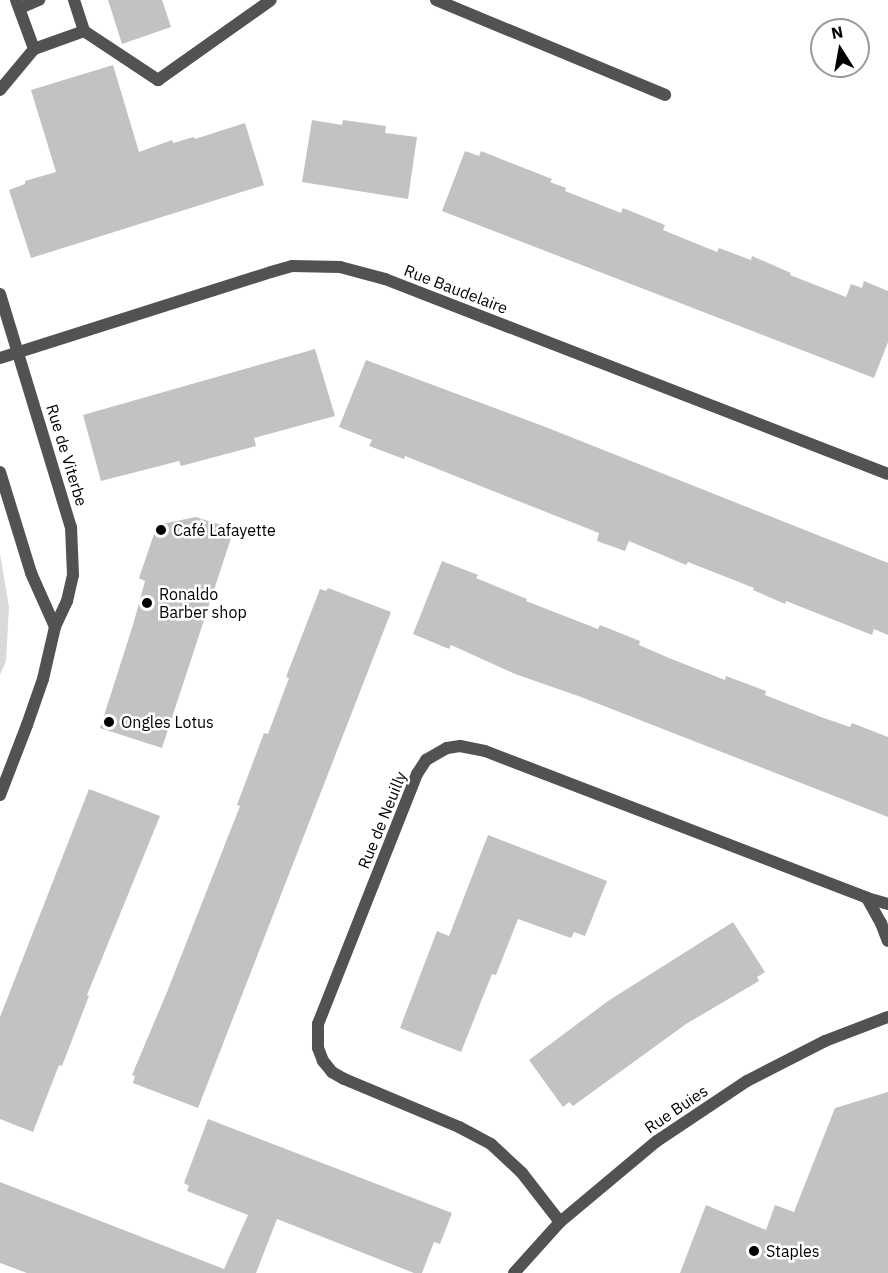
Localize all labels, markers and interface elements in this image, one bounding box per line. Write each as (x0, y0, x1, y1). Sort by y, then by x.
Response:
north arrow (810, 18, 870, 78)
text: N (829, 21, 845, 43)
street label: Rue Baudelaire (401, 260, 511, 318)
street label: Rue de Viterbe (42, 402, 92, 508)
place label: Café Lafayette (173, 520, 276, 540)
marker: Café Lafayette (154, 523, 168, 537)
place label: Ronaldo Barber shop (159, 584, 247, 622)
marker: Ronaldo Barber shop (140, 596, 154, 610)
place label: Ongles Lotus (121, 712, 214, 732)
marker: Ongles Lotus (102, 715, 116, 729)
street label: Rue de Neuilly (354, 768, 410, 872)
street label: Rue Buies (641, 1081, 711, 1137)
place label: Staples (766, 1241, 820, 1261)
marker: Staples (747, 1244, 761, 1258)

